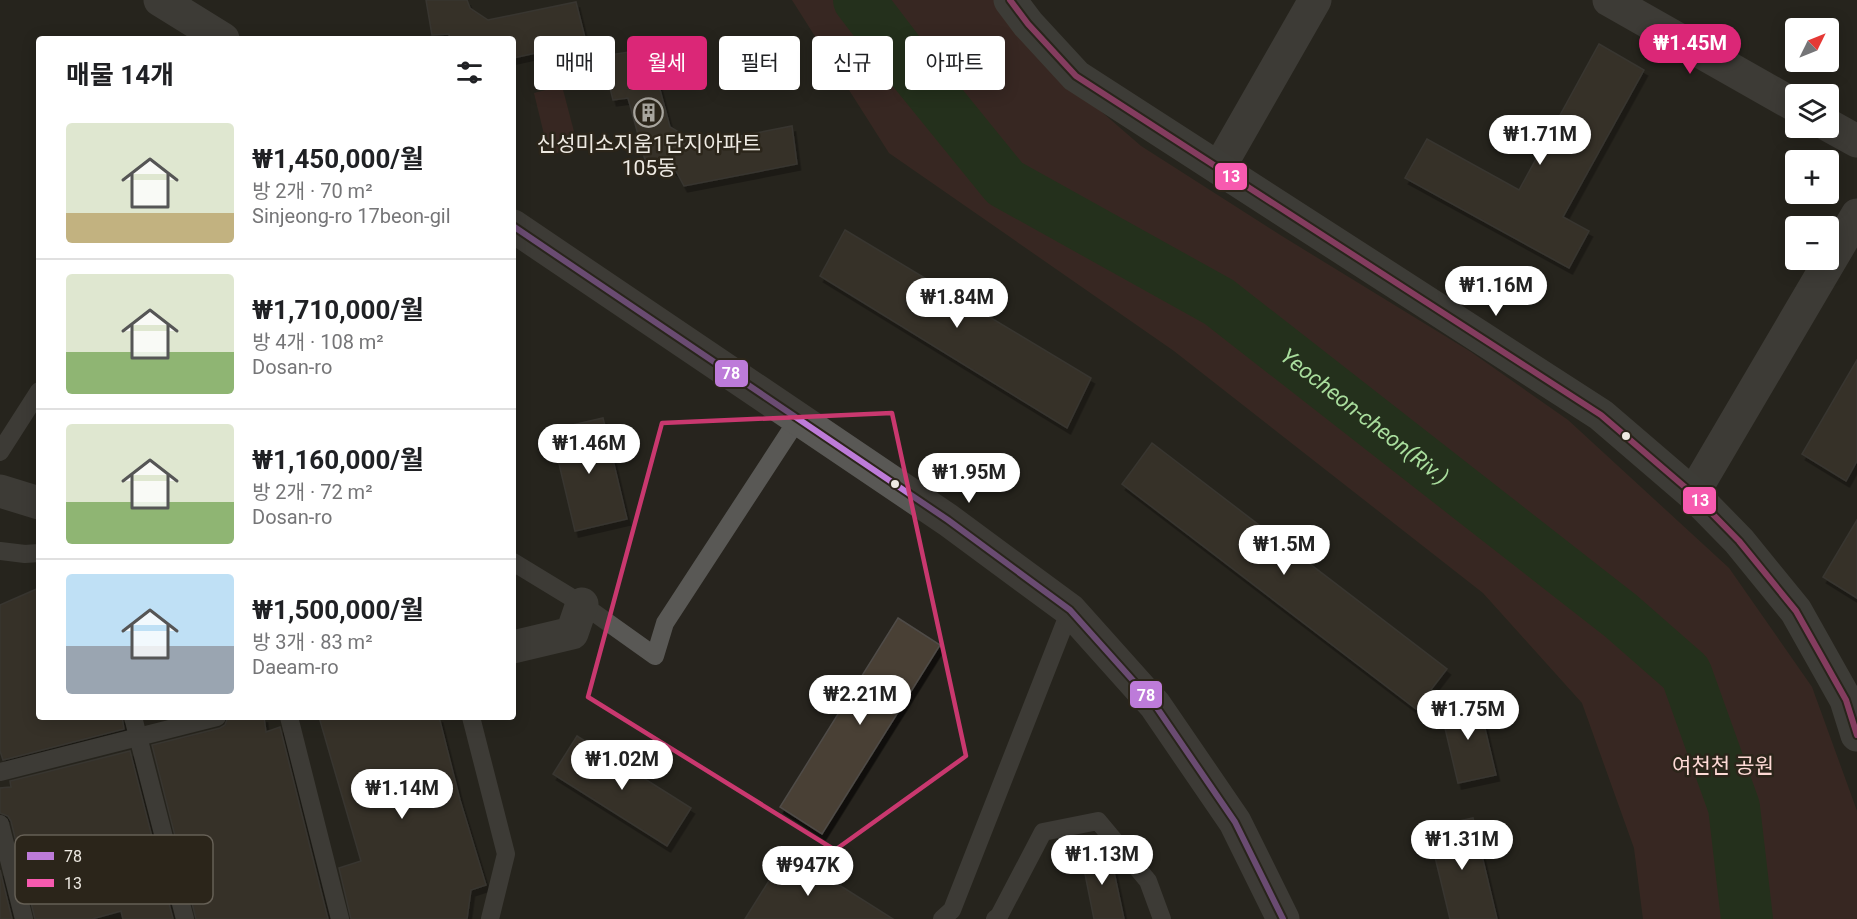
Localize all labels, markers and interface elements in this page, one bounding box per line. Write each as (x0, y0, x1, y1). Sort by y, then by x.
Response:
north arrow (1785, 18, 1839, 72)
map controls (1785, 18, 1839, 270)
pin: ₩1.45M (1641, 24, 1739, 75)
text: ₩1.45M (1653, 31, 1727, 55)
chip: 매매 (534, 36, 615, 90)
chip: 월세 (627, 36, 707, 90)
chip: 필터 (719, 36, 800, 90)
chip: 신규 (812, 36, 893, 90)
chip: 아파트 (905, 36, 1005, 90)
icon: filters (453, 56, 486, 89)
text: 매물 14개 (66, 60, 174, 90)
button: layers (1785, 84, 1839, 138)
building icon: 신성미소지움1단지아파트 105동 (633, 97, 665, 129)
pin: ₩1.71M (1491, 115, 1589, 166)
text: ₩1.71M (1503, 122, 1577, 146)
place label: 신성미소지움1단지아파트 105동 (537, 132, 761, 180)
text: ₩1,450,000/월 (252, 144, 424, 174)
icon: home (114, 147, 186, 219)
button: + (1785, 150, 1839, 204)
line badge: 13 (1214, 162, 1248, 191)
text: 13 (1222, 167, 1240, 186)
text: 방 2개 · 70 m² (252, 179, 372, 203)
text: Sinjeong-ro 17beon-gil (252, 204, 451, 228)
button: − (1785, 216, 1839, 270)
pin: ₩1.16M (1447, 266, 1545, 317)
text: ₩1.16M (1459, 273, 1533, 297)
pin: ₩1.84M (908, 278, 1006, 329)
text: ₩1.84M (920, 285, 994, 309)
text: ₩1,710,000/월 (252, 295, 424, 325)
icon: home (114, 298, 186, 370)
text: 방 4개 · 108 m² (252, 330, 384, 354)
water label: Yeocheon-cheon(Riv.) (1276, 343, 1453, 490)
text: Dosan-ro (252, 355, 332, 379)
line badge: 78 (714, 359, 749, 388)
text: 78 (722, 364, 740, 383)
pin: ₩1.46M (540, 424, 638, 475)
unlabelled marker (1620, 430, 1632, 442)
text: ₩1.46M (552, 431, 626, 455)
text: ₩1,160,000/월 (252, 445, 424, 475)
icon: home (114, 448, 186, 520)
pin: ₩1.95M (920, 453, 1018, 504)
text: ₩1.95M (932, 460, 1006, 484)
unlabelled marker (889, 478, 901, 490)
text: 방 2개 · 72 m² (252, 480, 372, 504)
line badge: 13 (1682, 486, 1717, 515)
text: 13 (1691, 491, 1709, 510)
text: Dosan-ro (252, 505, 332, 529)
pin: ₩1.5M (1242, 525, 1326, 576)
text: ₩1.5M (1253, 532, 1315, 556)
text: ₩1,500,000/월 (252, 595, 424, 625)
icon: home (114, 598, 186, 670)
text: 방 3개 · 83 m² (252, 630, 372, 654)
text: Daeam-ro (252, 655, 339, 679)
pin: ₩2.21M (811, 675, 909, 726)
line badge: 78 (1129, 680, 1163, 709)
text: ₩2.21M (823, 682, 897, 706)
text: 78 (1137, 686, 1155, 705)
pin: ₩1.75M (1419, 690, 1517, 741)
text: ₩1.75M (1431, 697, 1505, 721)
pin: ₩1.02M (573, 740, 671, 791)
text: ₩1.02M (585, 747, 659, 771)
park label: 여천천 공원 (1672, 754, 1774, 778)
pin: ₩1.14M (353, 769, 451, 820)
text: ₩1.14M (365, 776, 439, 800)
pin: ₩1.31M (1413, 820, 1511, 871)
text: ₩1.31M (1425, 827, 1499, 851)
legend (15, 835, 213, 904)
pin: ₩1.13M (1053, 835, 1151, 886)
text: ₩1.13M (1065, 842, 1139, 866)
pin: ₩947K (766, 846, 850, 897)
text: 78 (64, 847, 82, 866)
text: ₩947K (776, 853, 840, 877)
text: 13 (64, 874, 82, 893)

